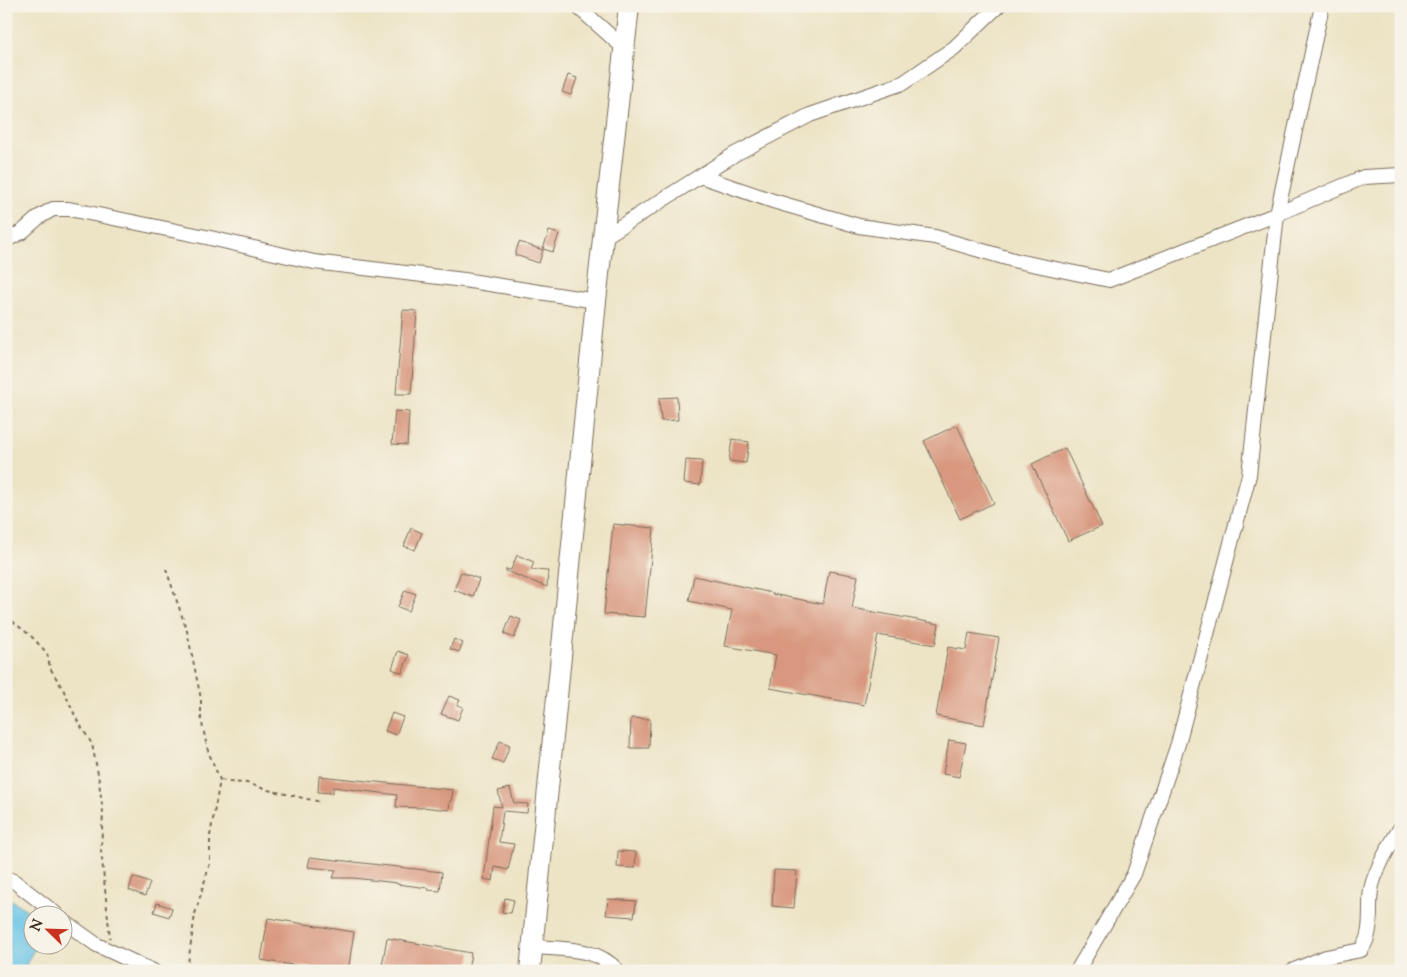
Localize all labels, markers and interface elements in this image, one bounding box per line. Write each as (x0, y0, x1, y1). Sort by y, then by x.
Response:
north arrow (22, 904, 72, 954)
text: N (26, 917, 49, 935)

